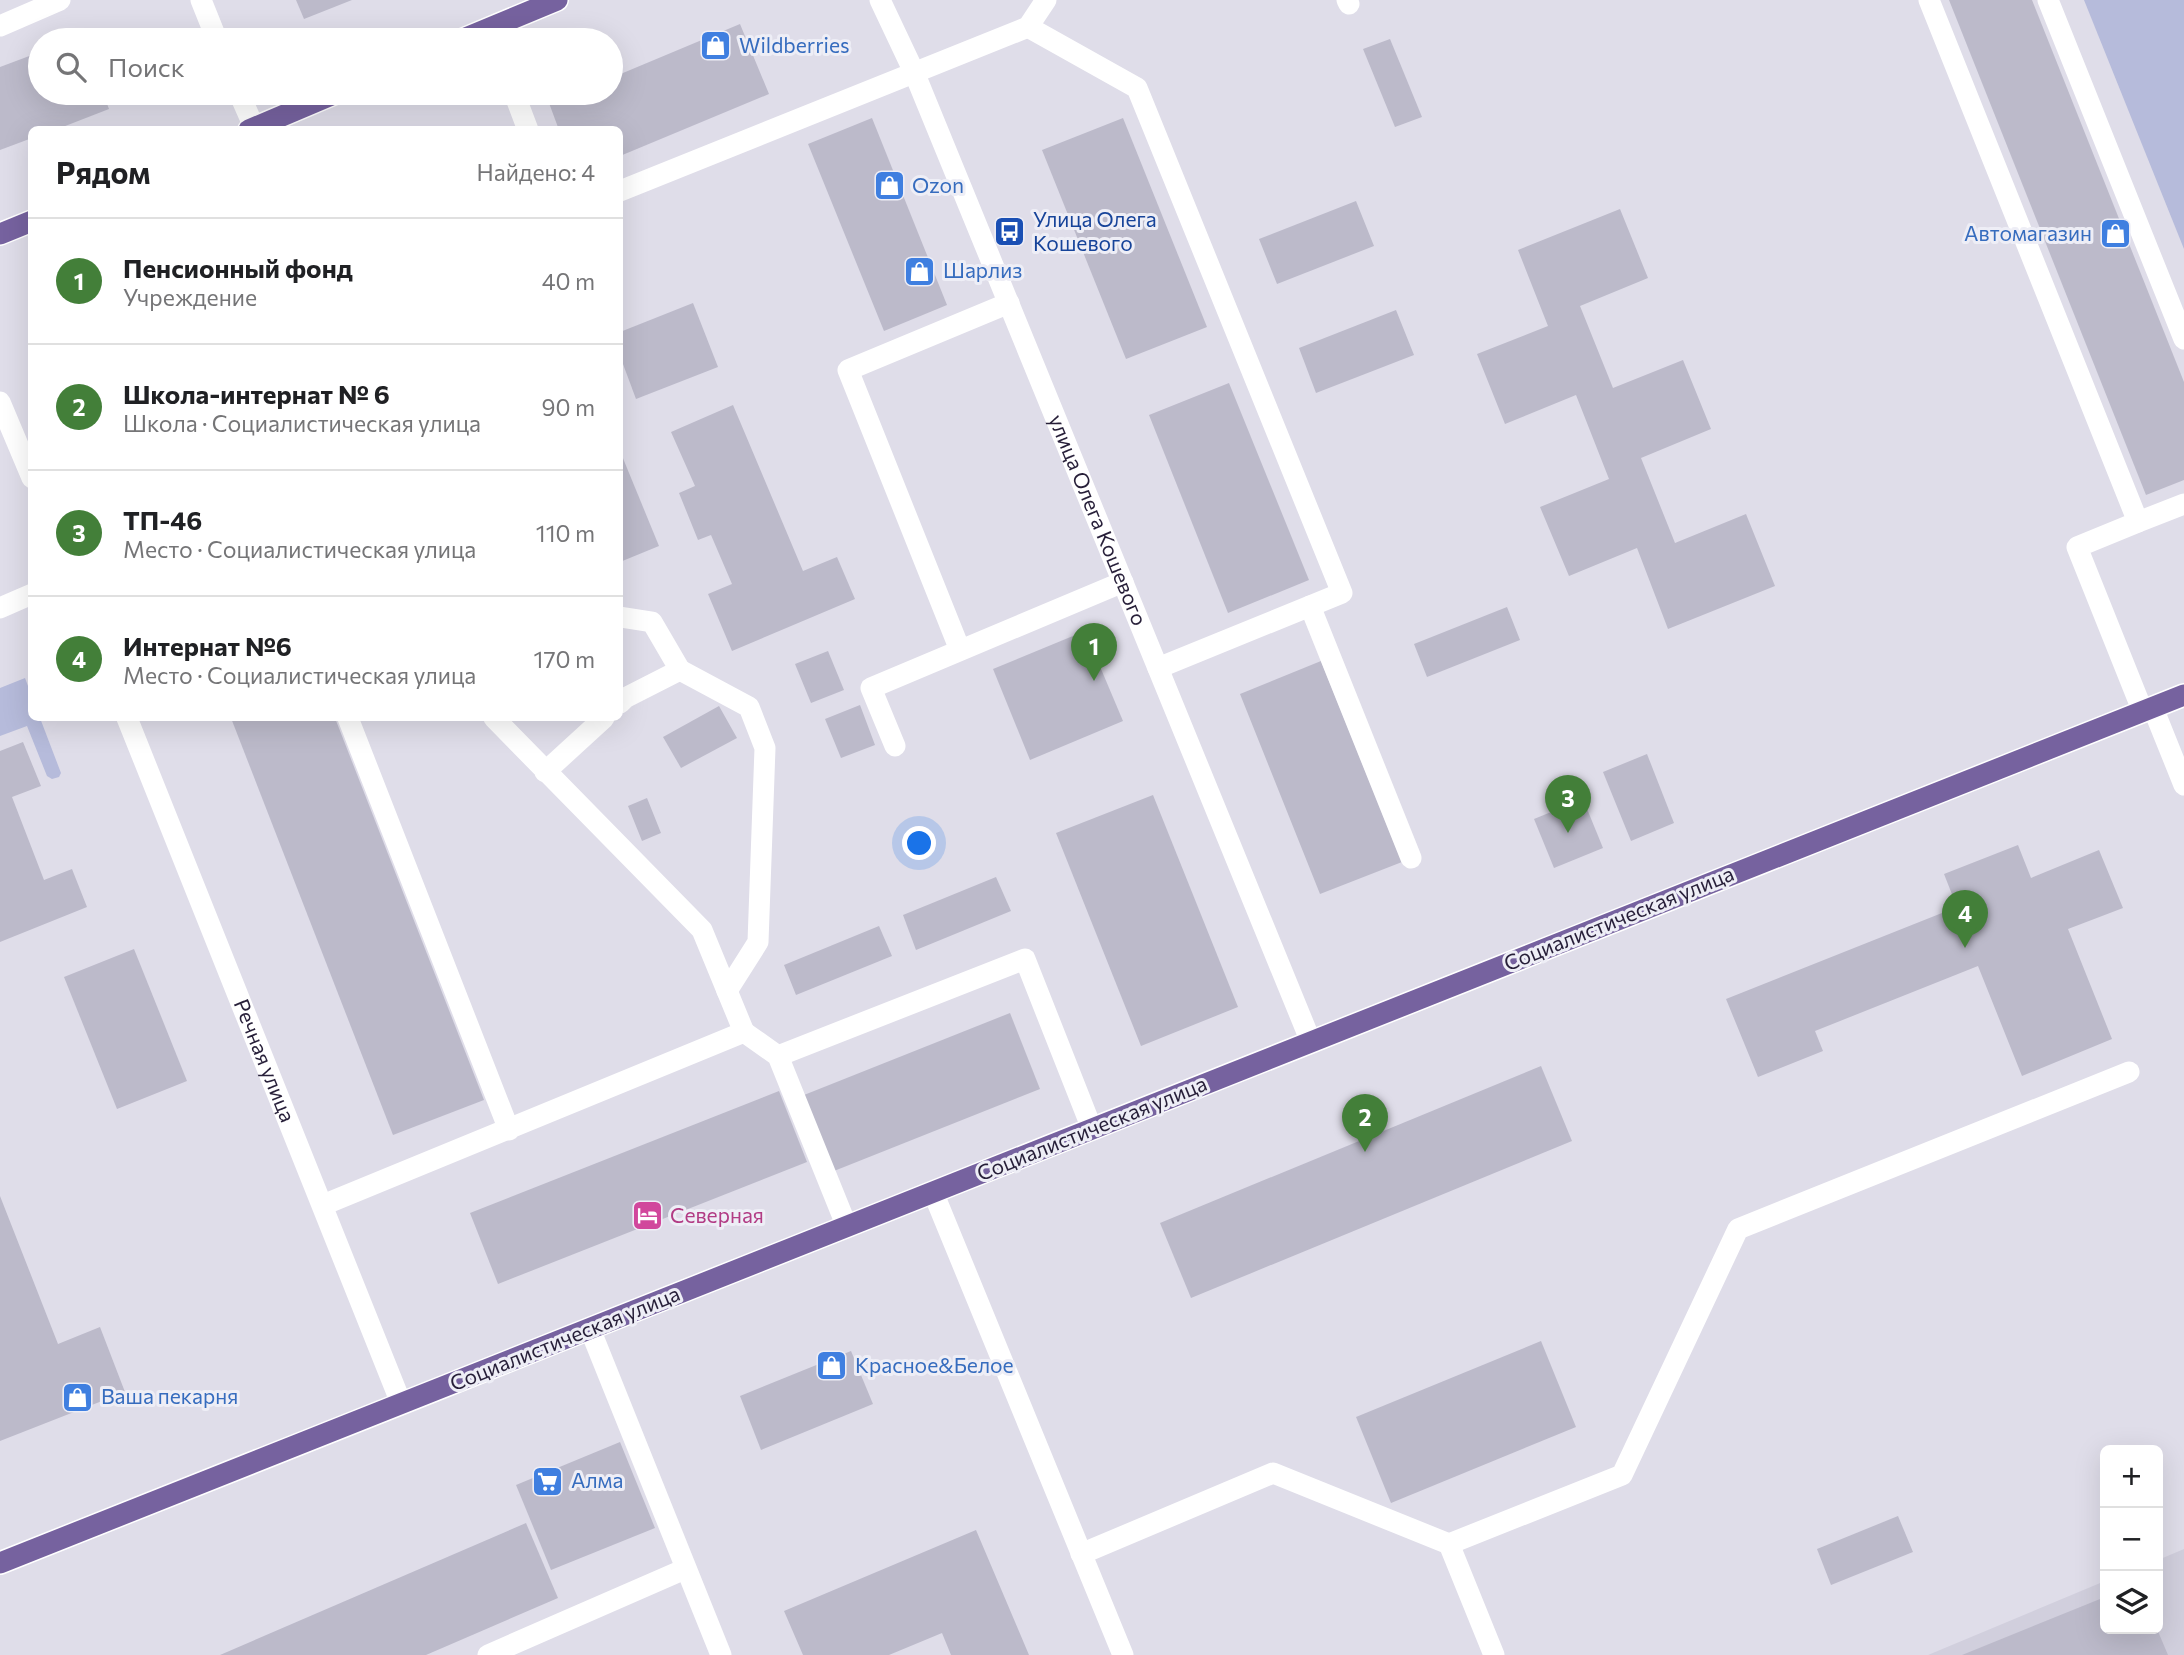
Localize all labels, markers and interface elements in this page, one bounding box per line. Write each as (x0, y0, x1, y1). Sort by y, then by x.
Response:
search box (28, 28, 623, 105)
shop icon: Wildberries (699, 29, 733, 63)
place label: Wildberries (739, 32, 850, 57)
icon: search (52, 48, 90, 86)
text: Поиск (108, 51, 185, 82)
text: Рядом (56, 153, 150, 190)
text: Найдено: 4 (477, 158, 595, 186)
shop icon: Ozon (872, 169, 906, 203)
place label: Ozon (912, 172, 964, 197)
place label: Улица Олега Кошевого (1033, 206, 1157, 255)
bus stop icon: Улица Олега Кошевого (993, 215, 1027, 249)
shop icon: Автомагазин (2098, 217, 2132, 251)
place label: Автомагазин (1964, 220, 2092, 245)
text: Пенсионный фонд (123, 252, 353, 283)
shop icon: Шарлиз (903, 254, 937, 288)
place label: Шарлиз (943, 257, 1022, 282)
text: 1 (74, 267, 84, 295)
text: 40 m (542, 267, 595, 295)
text: Учреждение (123, 283, 257, 311)
text: Школа-интернат № 6 (123, 378, 390, 409)
text: 2 (72, 393, 86, 421)
text: 90 m (542, 393, 595, 421)
text: Школа · Социалистическая улица (123, 409, 481, 437)
street label: улица Олега Кошевого (1045, 411, 1153, 629)
text: ТП-46 (123, 504, 202, 535)
text: 3 (72, 519, 86, 547)
text: 110 m (536, 519, 595, 547)
text: Место · Социалистическая улица (123, 535, 476, 563)
pin: 1 (1071, 623, 1117, 681)
text: Интернат №6 (123, 630, 292, 661)
text: 4 (72, 645, 86, 673)
text: 170 m (534, 645, 595, 673)
text: Место · Социалистическая улица (123, 661, 476, 689)
pin: 3 (1545, 775, 1591, 833)
your location (902, 826, 936, 860)
street label: Социалистическая улица (1500, 860, 1737, 975)
pin: 4 (1942, 890, 1988, 948)
street label: Речная улица (230, 995, 301, 1125)
street label: Социалистическая улица (973, 1070, 1210, 1185)
pin: 2 (1342, 1094, 1388, 1152)
hotel icon: Северная (630, 1199, 664, 1233)
place label: Северная (670, 1202, 764, 1227)
street label: Социалистическая улица (446, 1280, 683, 1395)
shop icon: Красное&Белое (815, 1349, 849, 1383)
place label: Красное&Белое (855, 1352, 1014, 1377)
shop icon: Ваша пекарня (61, 1380, 95, 1414)
place label: Ваша пекарня (101, 1383, 238, 1408)
map controls (2100, 1445, 2163, 1634)
button: + (2100, 1445, 2163, 1508)
supermarket icon: Алма (531, 1464, 565, 1498)
place label: Алма (571, 1467, 623, 1492)
button: − (2100, 1508, 2163, 1571)
button: layers (2100, 1571, 2163, 1634)

